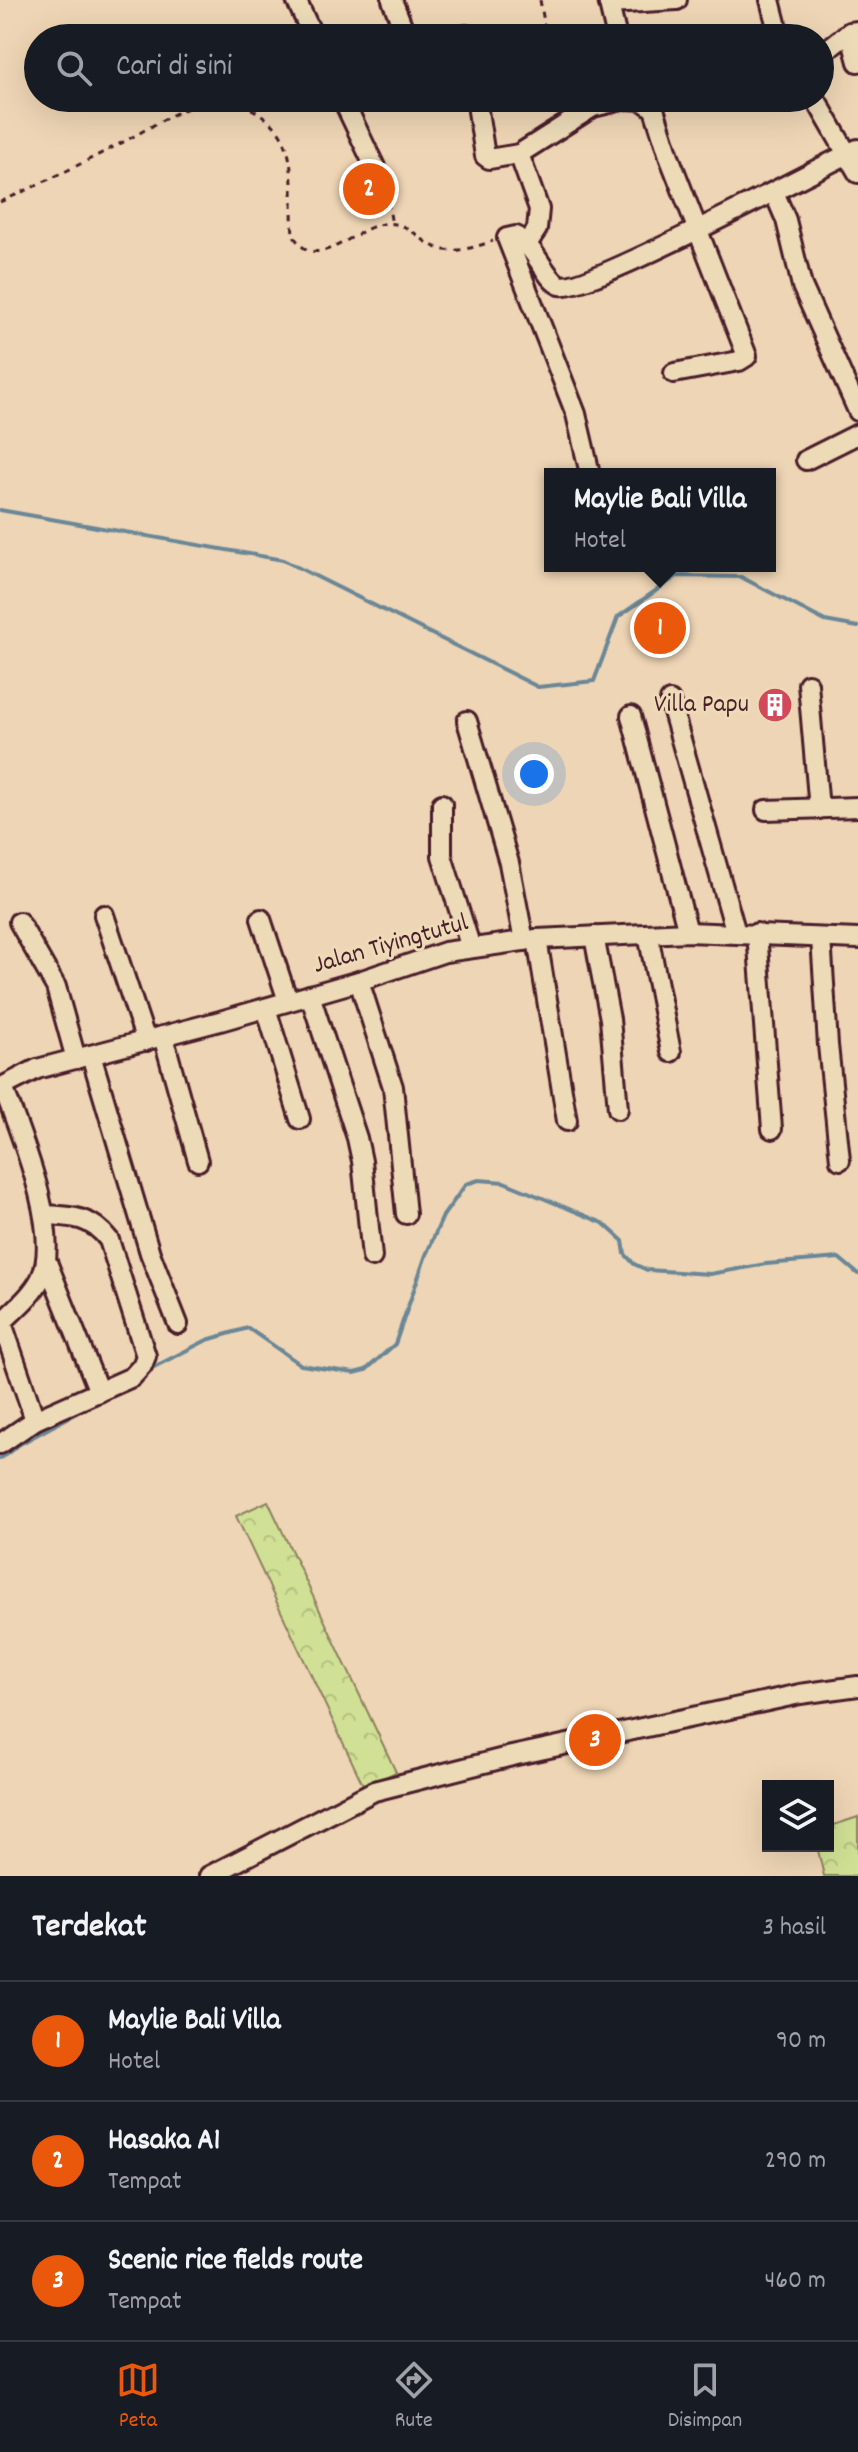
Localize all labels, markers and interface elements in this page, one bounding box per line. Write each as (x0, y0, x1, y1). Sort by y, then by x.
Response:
search box (24, 24, 834, 112)
icon: search (52, 46, 96, 90)
text: Cari di sini (116, 47, 232, 90)
pin: 2 (343, 159, 395, 219)
popup (544, 468, 776, 572)
text: Maylie Bali Villa (574, 480, 746, 523)
text: Hotel (574, 523, 626, 560)
pin: 1 (634, 598, 686, 658)
building icon: Villa Papu (756, 686, 794, 724)
place label: Villa Papu (654, 687, 749, 724)
your location (514, 754, 554, 794)
street label: Jalan Tiyingtutul (309, 905, 473, 985)
pin: 3 (569, 1710, 621, 1770)
map controls (762, 1780, 834, 1852)
button: layers (762, 1780, 834, 1852)
text: Terdekat (32, 1904, 147, 1953)
text: 3 hasil (763, 1910, 826, 1947)
text: Maylie Bali Villa (108, 2001, 281, 2044)
text: 1 (55, 2023, 61, 2060)
text: 90 m (776, 2023, 826, 2060)
text: Hotel (108, 2044, 160, 2081)
text: Hasaka A1 (108, 2121, 220, 2164)
text: 2 (52, 2143, 64, 2180)
text: 290 m (765, 2143, 826, 2180)
text: Tempat (108, 2164, 181, 2201)
text: Scenic rice fields route (108, 2241, 363, 2284)
text: 3 (52, 2263, 64, 2300)
text: 460 m (764, 2263, 826, 2300)
text: Tempat (108, 2284, 181, 2321)
tab: Peta (116, 2358, 160, 2437)
tab: Rute (392, 2358, 436, 2437)
tab: Disimpan (668, 2358, 742, 2437)

